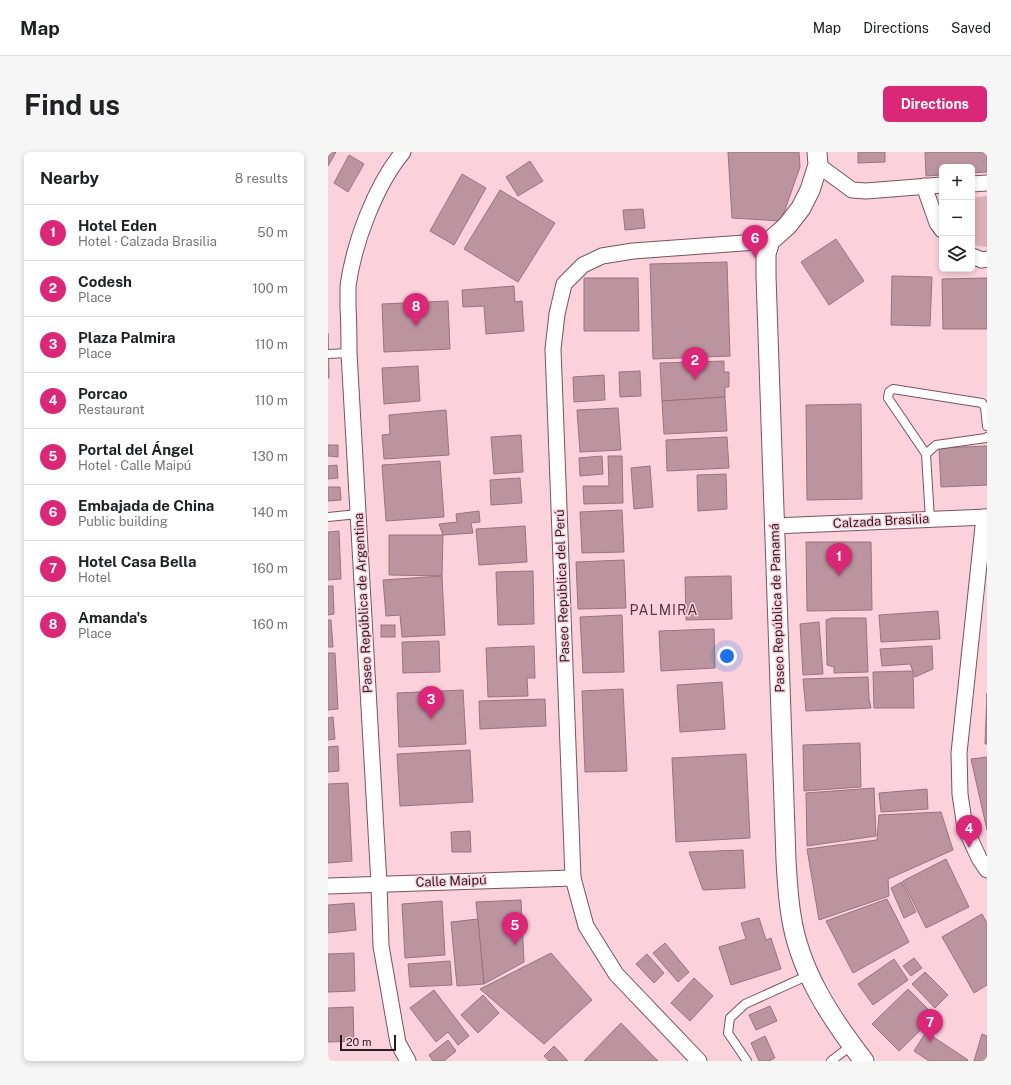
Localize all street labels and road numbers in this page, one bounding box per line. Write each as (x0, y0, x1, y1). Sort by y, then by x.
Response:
street label: Paseo República del Perú (552, 509, 572, 663)
street label: Calzada Brasilia (832, 511, 930, 531)
street label: Paseo República de Argentina (351, 512, 375, 694)
street label: Paseo República de Panamá (767, 523, 787, 693)
street label: Calle Maipú (415, 872, 487, 890)

